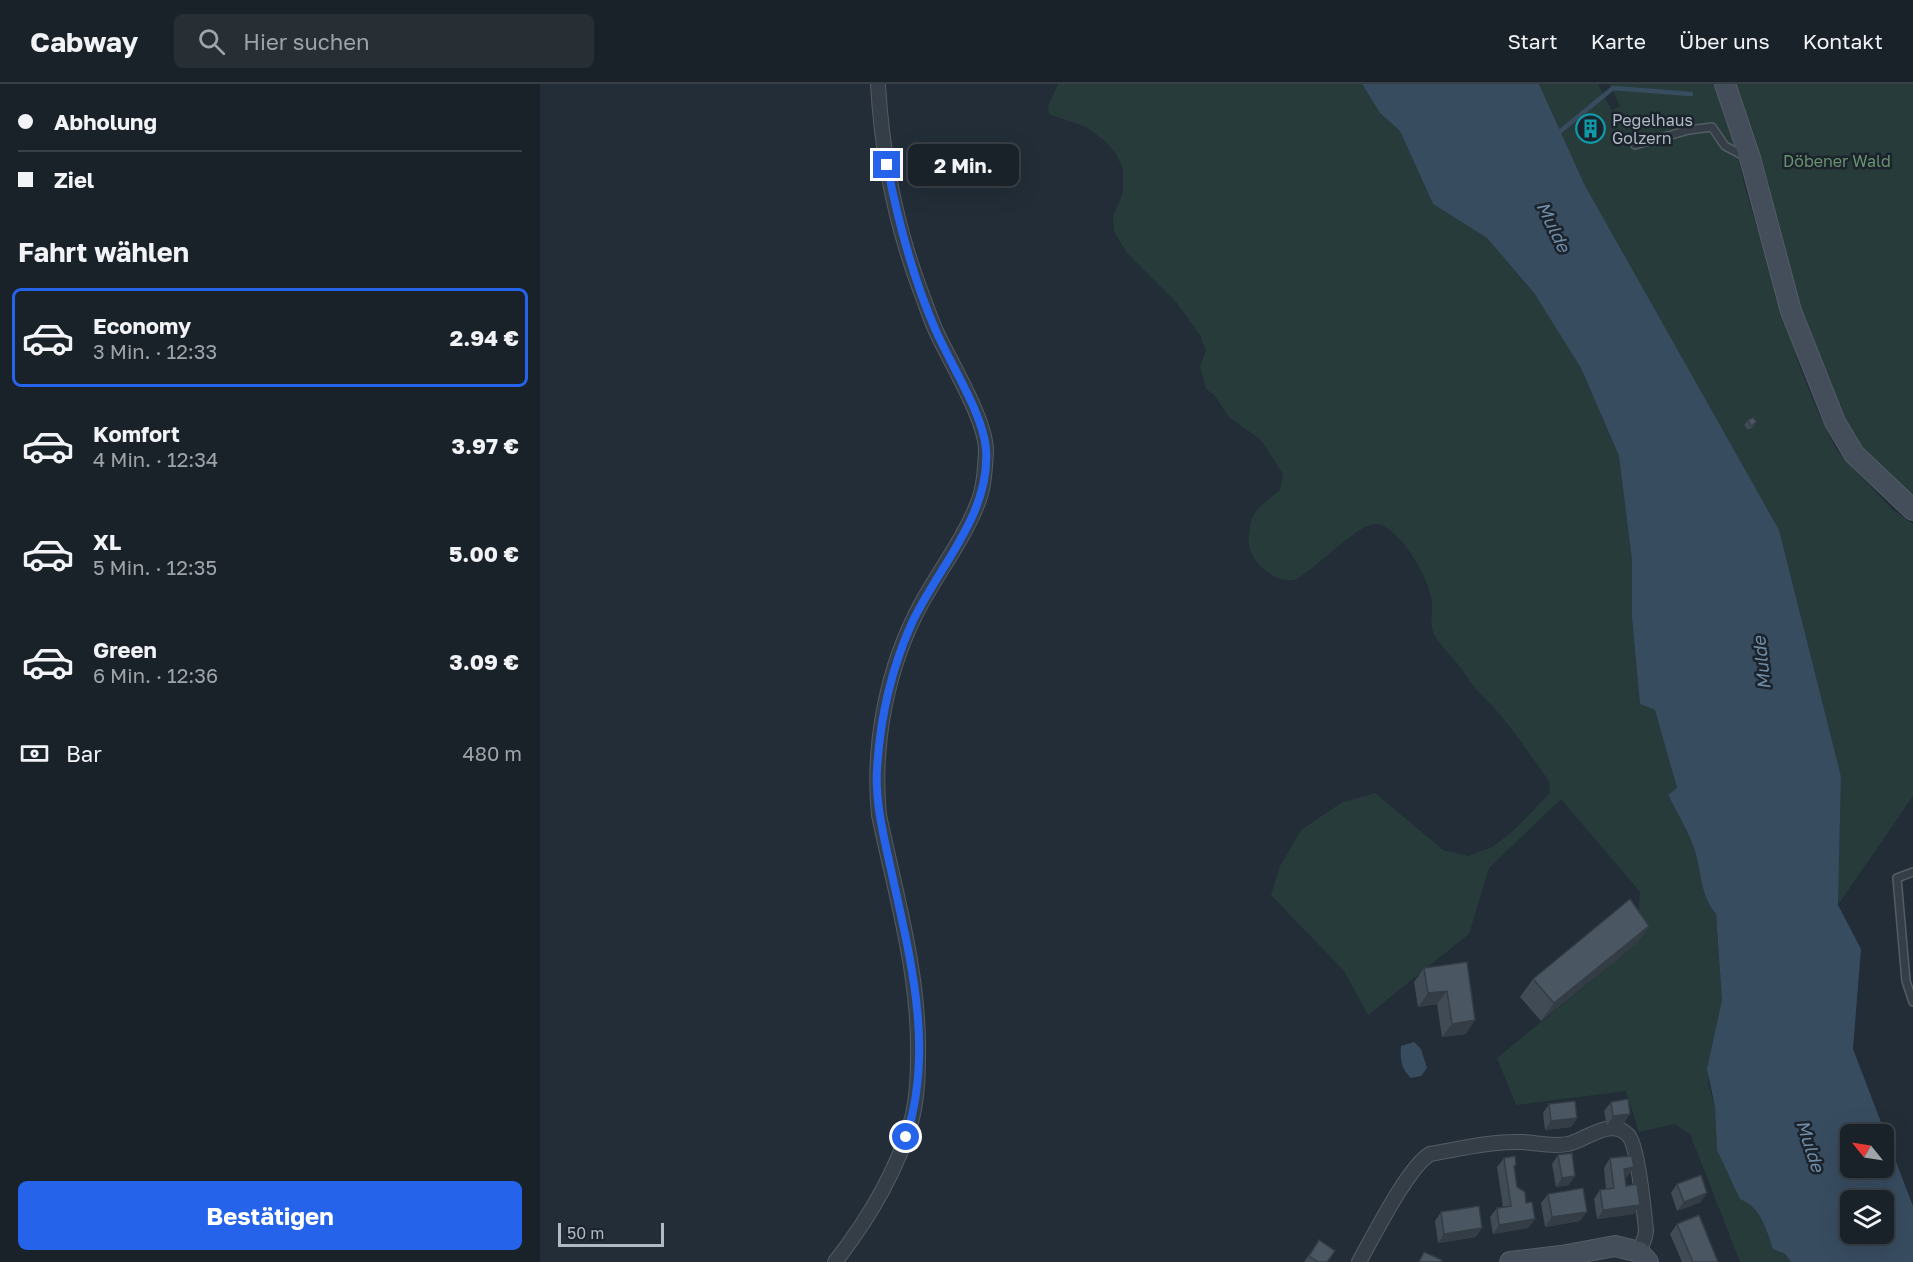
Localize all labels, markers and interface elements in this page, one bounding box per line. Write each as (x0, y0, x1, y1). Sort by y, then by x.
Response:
search box (174, 14, 594, 68)
text: Cabway (30, 25, 138, 58)
icon: search (195, 25, 228, 58)
text: Hier suchen (243, 28, 370, 55)
text: Start (1507, 28, 1558, 54)
text: Karte (1591, 28, 1646, 54)
text: Über uns (1679, 28, 1770, 54)
text: Kontakt (1803, 28, 1883, 54)
text: Abholung (54, 108, 157, 135)
place label: Pegelhaus Golzern (1612, 110, 1693, 148)
building icon: Pegelhaus Golzern (1575, 113, 1607, 145)
callout: 2 Min. (908, 144, 1019, 186)
route end (873, 151, 900, 178)
park label: Döbener Wald (1783, 151, 1891, 171)
text: 2 Min. (934, 153, 993, 177)
text: Ziel (54, 166, 94, 193)
water label: Mulde (1532, 198, 1576, 257)
text: Fahrt wählen (18, 236, 189, 268)
icon: car (21, 311, 75, 365)
text: Economy (93, 312, 191, 339)
text: 2.94 € (450, 324, 519, 351)
text: 3 Min. · 12:33 (93, 339, 217, 363)
icon: car (21, 419, 75, 473)
text: Komfort (93, 420, 180, 447)
text: 3.97 € (452, 432, 519, 459)
text: 4 Min. · 12:34 (93, 447, 218, 471)
icon: car (21, 527, 75, 581)
text: XL (93, 528, 121, 555)
text: 5.00 € (449, 540, 519, 567)
text: 5 Min. · 12:35 (93, 555, 217, 579)
water label: Mulde (1747, 634, 1775, 691)
icon: car (21, 635, 75, 689)
text: Green (93, 636, 157, 663)
text: 3.09 € (449, 648, 519, 675)
text: 6 Min. · 12:36 (93, 663, 218, 687)
icon: cash (18, 737, 51, 770)
text: Bar (66, 740, 102, 767)
text: 480 m (463, 741, 522, 765)
water label: Mulde (1792, 1117, 1830, 1176)
route start (892, 1123, 919, 1150)
north arrow (1840, 1124, 1894, 1178)
map controls (1840, 1124, 1894, 1244)
button: Bestätigen (18, 1181, 522, 1250)
button: layers (1840, 1190, 1894, 1244)
scale bar (558, 1220, 664, 1248)
text: 50 m (567, 1223, 604, 1243)

